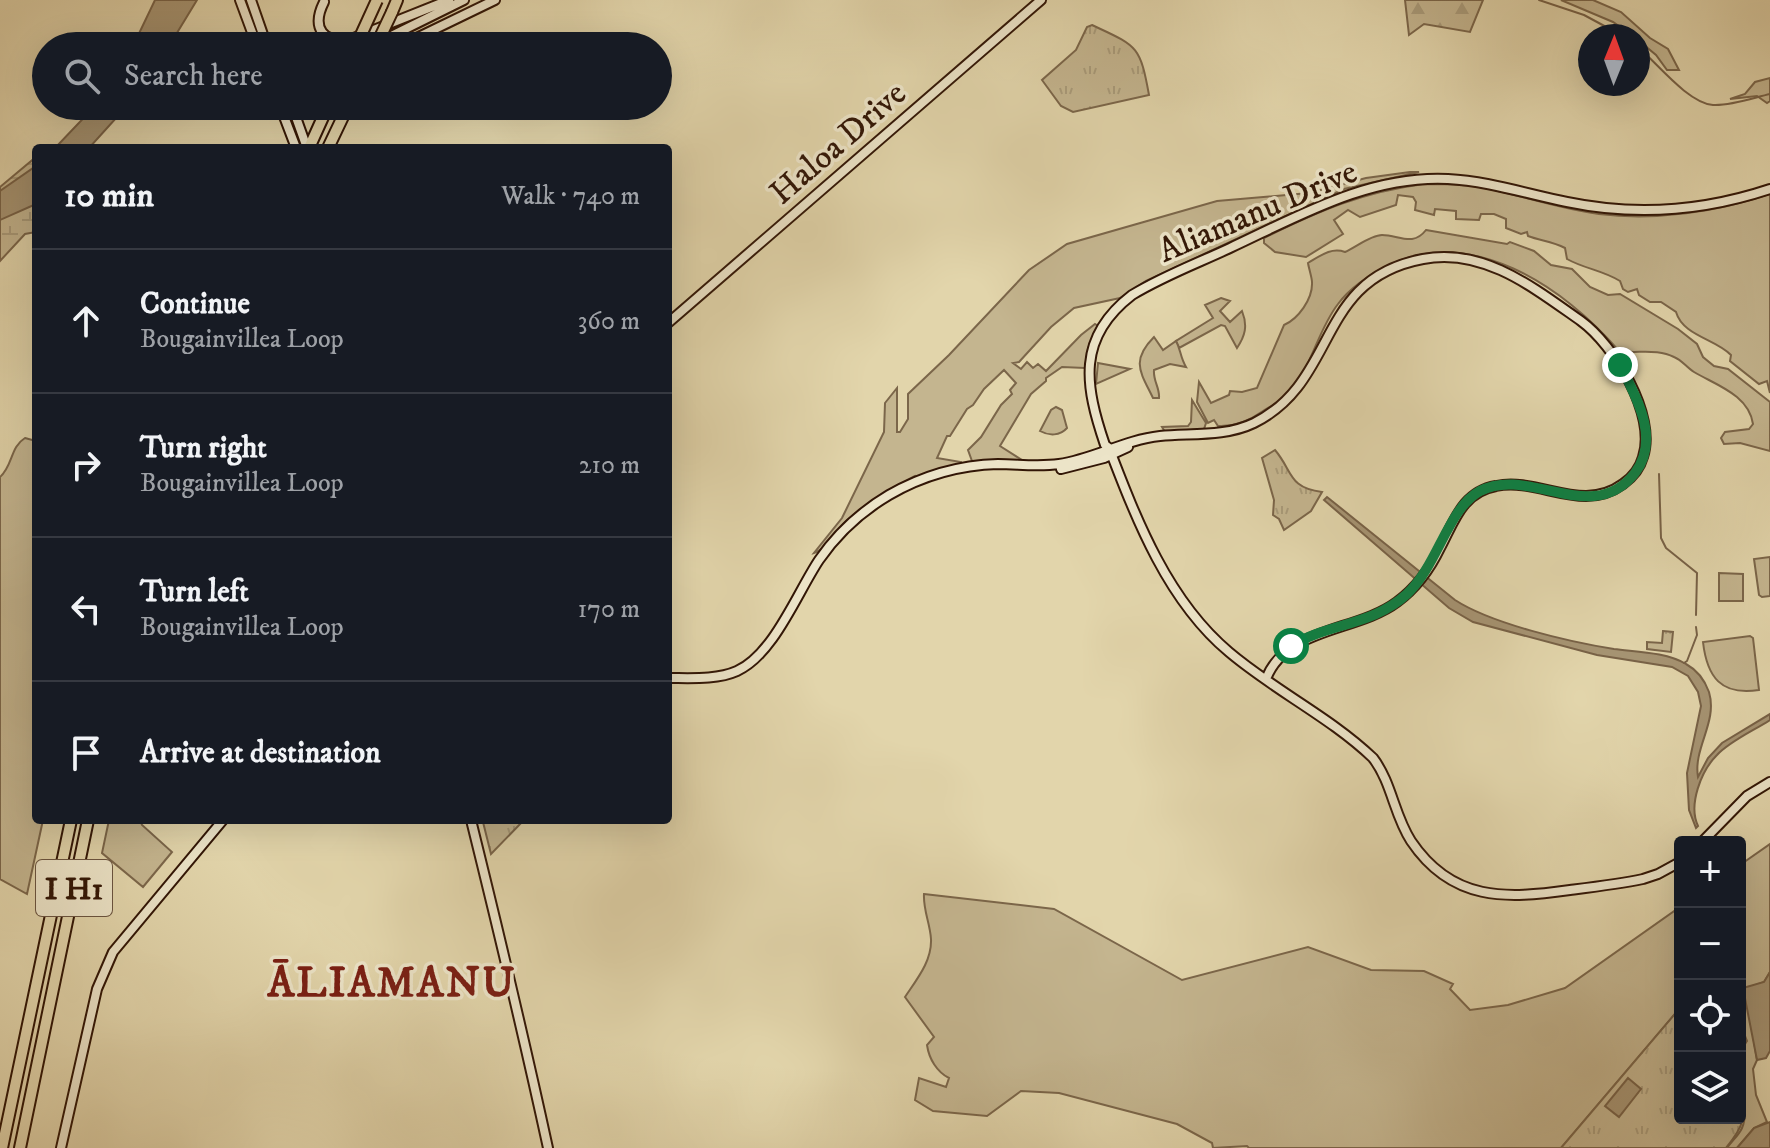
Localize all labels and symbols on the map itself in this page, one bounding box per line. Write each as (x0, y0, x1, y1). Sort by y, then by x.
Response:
north arrow (1578, 24, 1650, 96)
street label: Haloa Drive (761, 73, 915, 214)
street label: Aliamanu Drive (1152, 151, 1364, 273)
route end (1602, 347, 1638, 383)
route start (1273, 628, 1309, 664)
road number: I H1 (36, 860, 112, 916)
district label: ĀLIAMANU (266, 958, 517, 1010)

